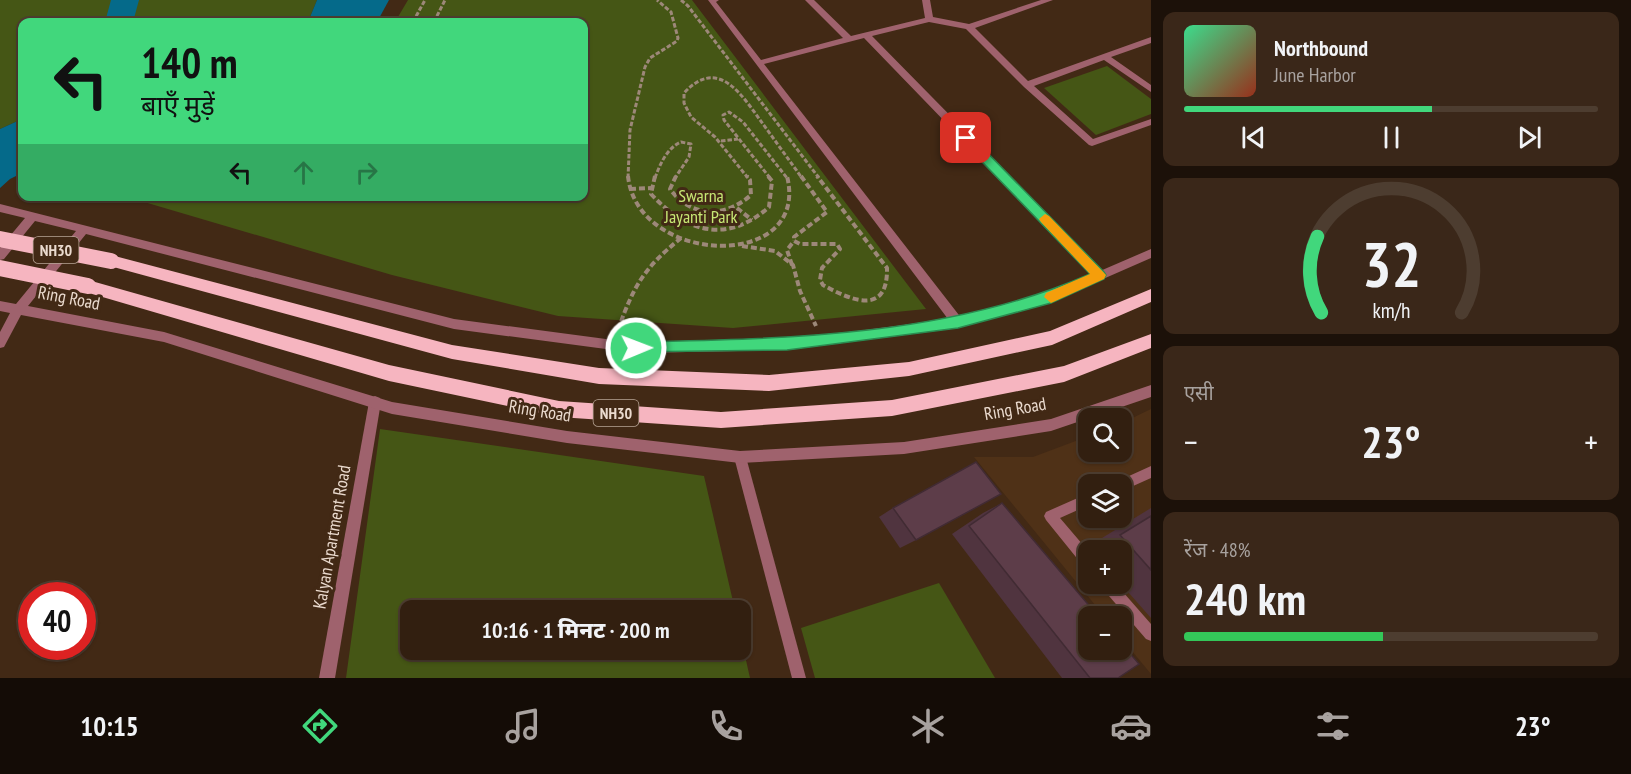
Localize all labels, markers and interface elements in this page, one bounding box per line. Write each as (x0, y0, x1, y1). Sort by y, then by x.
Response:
text: Northbound (1274, 34, 1368, 62)
text: 140 m (141, 35, 238, 90)
icon: left (42, 42, 120, 120)
text: June Harbor (1274, 62, 1356, 88)
text: बाएँ मुड़ें (141, 88, 215, 122)
pin (940, 112, 991, 163)
icon: arrive (949, 121, 982, 154)
icon: previous (1237, 121, 1270, 154)
icon: pause (1375, 121, 1408, 154)
icon: next (1513, 121, 1546, 154)
icon: left (224, 156, 257, 189)
icon: ahead (287, 156, 320, 189)
icon: right (350, 156, 383, 189)
park label: Swarna Jayanti Park (664, 184, 737, 228)
text: 32 (1361, 223, 1421, 304)
road number: NH30 (34, 237, 78, 263)
street label: Ring Road (36, 280, 102, 315)
text: km/h (1372, 296, 1410, 324)
position arrow (604, 316, 668, 380)
text: एसी (1184, 380, 1214, 406)
street label: Ring Road (982, 392, 1048, 425)
street label: Ring Road (507, 394, 573, 427)
road number: NH30 (594, 400, 638, 426)
map controls (1078, 408, 1132, 660)
button: search (1078, 408, 1132, 462)
text: 23° (1361, 412, 1421, 470)
text: − (1184, 420, 1198, 463)
text: + (1584, 420, 1598, 463)
street label: Kalyan Apartment Road (308, 463, 355, 611)
button: layers (1078, 474, 1132, 528)
text: रेंज · 48% (1184, 537, 1251, 563)
button: + (1078, 540, 1132, 594)
text: 240 km (1184, 569, 1306, 627)
speed limit sign: 40 (18, 582, 96, 660)
button: − (1078, 606, 1132, 660)
text: 10:16 · 1 मिनट · 200 m (482, 616, 670, 644)
icon: directions (299, 705, 341, 747)
icon: music (502, 705, 544, 747)
icon: phone (705, 705, 747, 747)
icon: climate (907, 705, 949, 747)
icon: car (1110, 705, 1152, 747)
icon: filters (1312, 705, 1354, 747)
text: 10:15 (80, 709, 139, 743)
text: 23° (1515, 709, 1551, 743)

